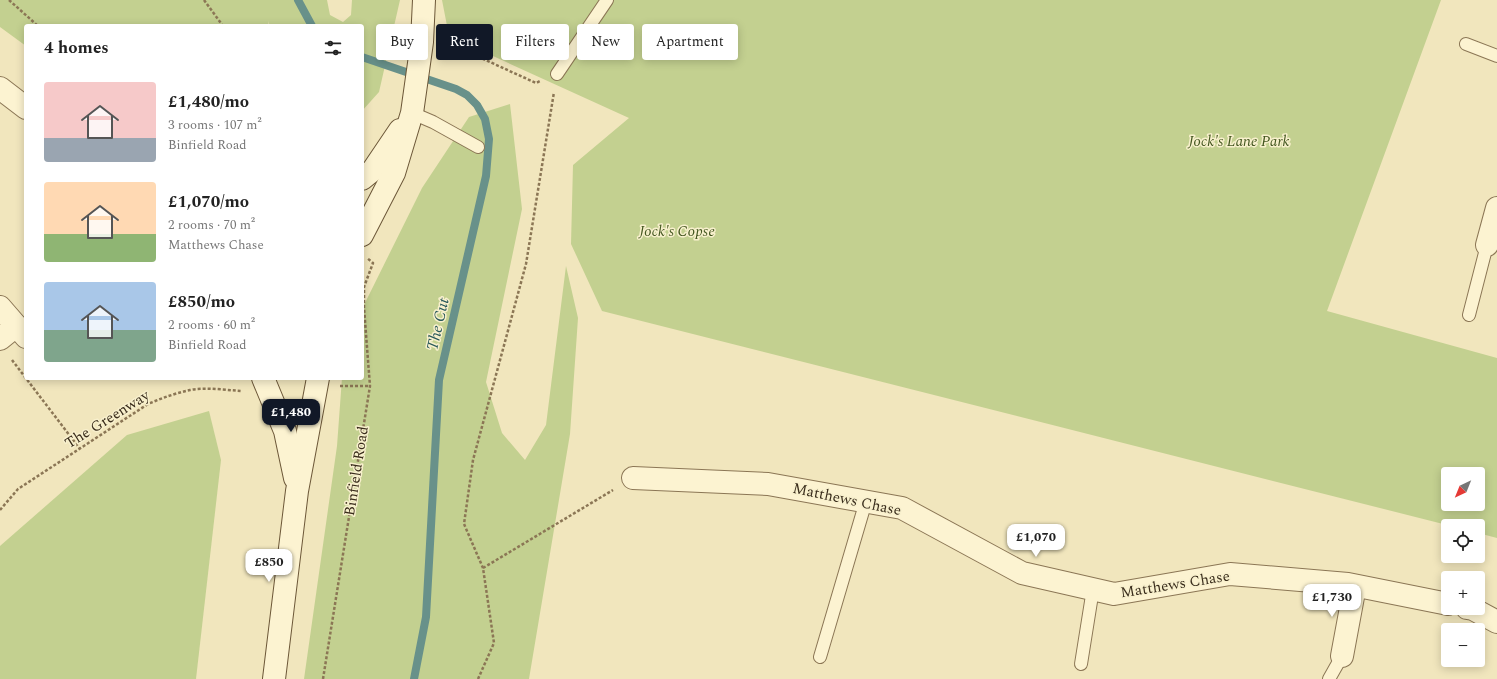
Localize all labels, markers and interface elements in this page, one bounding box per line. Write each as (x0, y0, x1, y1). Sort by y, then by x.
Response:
chip: Buy (376, 24, 428, 60)
chip: Rent (436, 24, 493, 60)
chip: Filters (501, 24, 569, 60)
chip: New (577, 24, 634, 60)
chip: Apartment (642, 24, 738, 60)
text: 4 homes (44, 35, 109, 61)
icon: filters (322, 37, 344, 59)
text: £1,480/mo (168, 89, 249, 115)
icon: home (76, 98, 124, 146)
text: 3 rooms · 107 m² (168, 115, 262, 135)
park label: Jock's Lane Park (1187, 130, 1290, 153)
text: Binfield Road (168, 135, 247, 155)
text: £1,070/mo (168, 189, 249, 215)
icon: home (76, 198, 124, 246)
text: 2 rooms · 70 m² (168, 215, 255, 235)
park label: Jock's Copse (638, 220, 715, 243)
text: Matthews Chase (168, 235, 264, 255)
text: £850/mo (168, 289, 235, 315)
water label: The Cut (420, 295, 456, 353)
icon: home (76, 298, 124, 346)
text: 2 rooms · 60 m² (168, 315, 255, 335)
text: Binfield Road (168, 335, 247, 355)
street label: The Greenway (60, 384, 155, 455)
pin: £1,480 (258, 399, 324, 433)
text: £1,480 (271, 402, 311, 422)
street label: Binfield Road (338, 425, 375, 518)
north arrow (1441, 467, 1485, 511)
map controls (1441, 467, 1485, 667)
street label: Matthews Chase (790, 477, 903, 522)
button: locate (1441, 519, 1485, 563)
pin: £1,070 (1003, 524, 1069, 558)
text: £1,070 (1016, 527, 1056, 547)
pin: £850 (245, 549, 293, 583)
text: £850 (254, 552, 284, 572)
street label: Matthews Chase (1119, 564, 1231, 604)
button: + (1441, 571, 1485, 615)
pin: £1,730 (1299, 584, 1365, 618)
text: £1,730 (1312, 587, 1352, 607)
button: − (1441, 623, 1485, 667)

